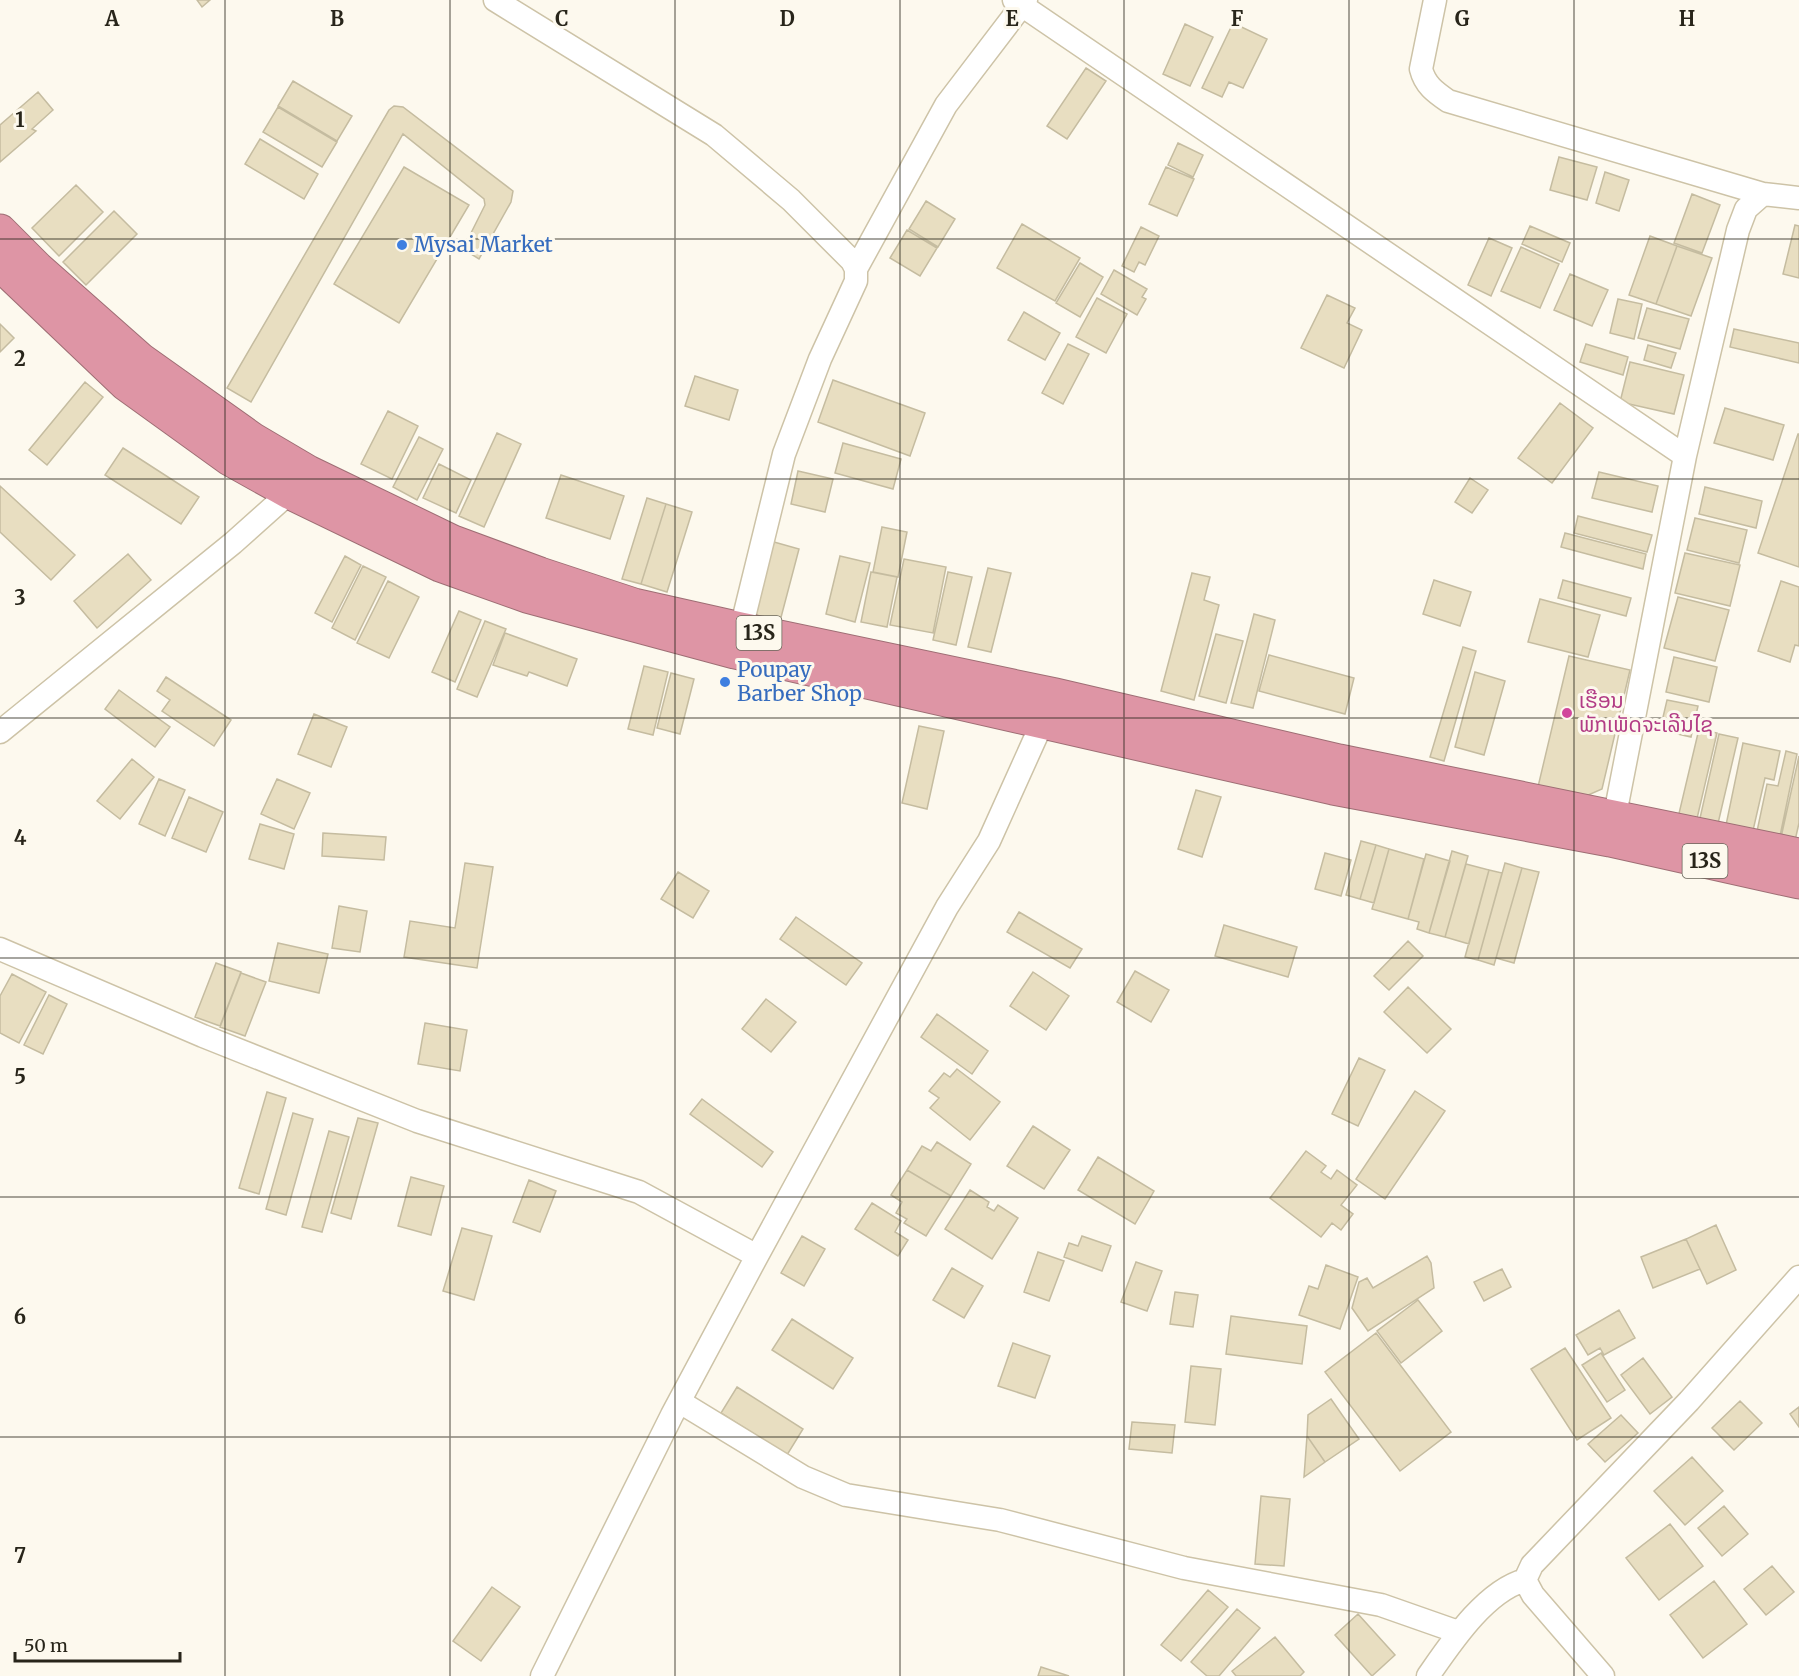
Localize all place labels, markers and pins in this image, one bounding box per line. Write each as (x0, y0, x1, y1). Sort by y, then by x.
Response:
place label: Mysai Market (414, 231, 553, 258)
marker: Mysai Market (395, 238, 409, 252)
place label: Poupay Barber Shop (737, 656, 862, 707)
marker: Poupay Barber Shop (718, 675, 732, 689)
place label: ເຮືອນ ພັກເພັດຈະເລີນໄຊ (1579, 687, 1713, 738)
marker: ເຮືອນ ພັກເພັດຈະເລີນໄຊ (1560, 706, 1574, 720)

